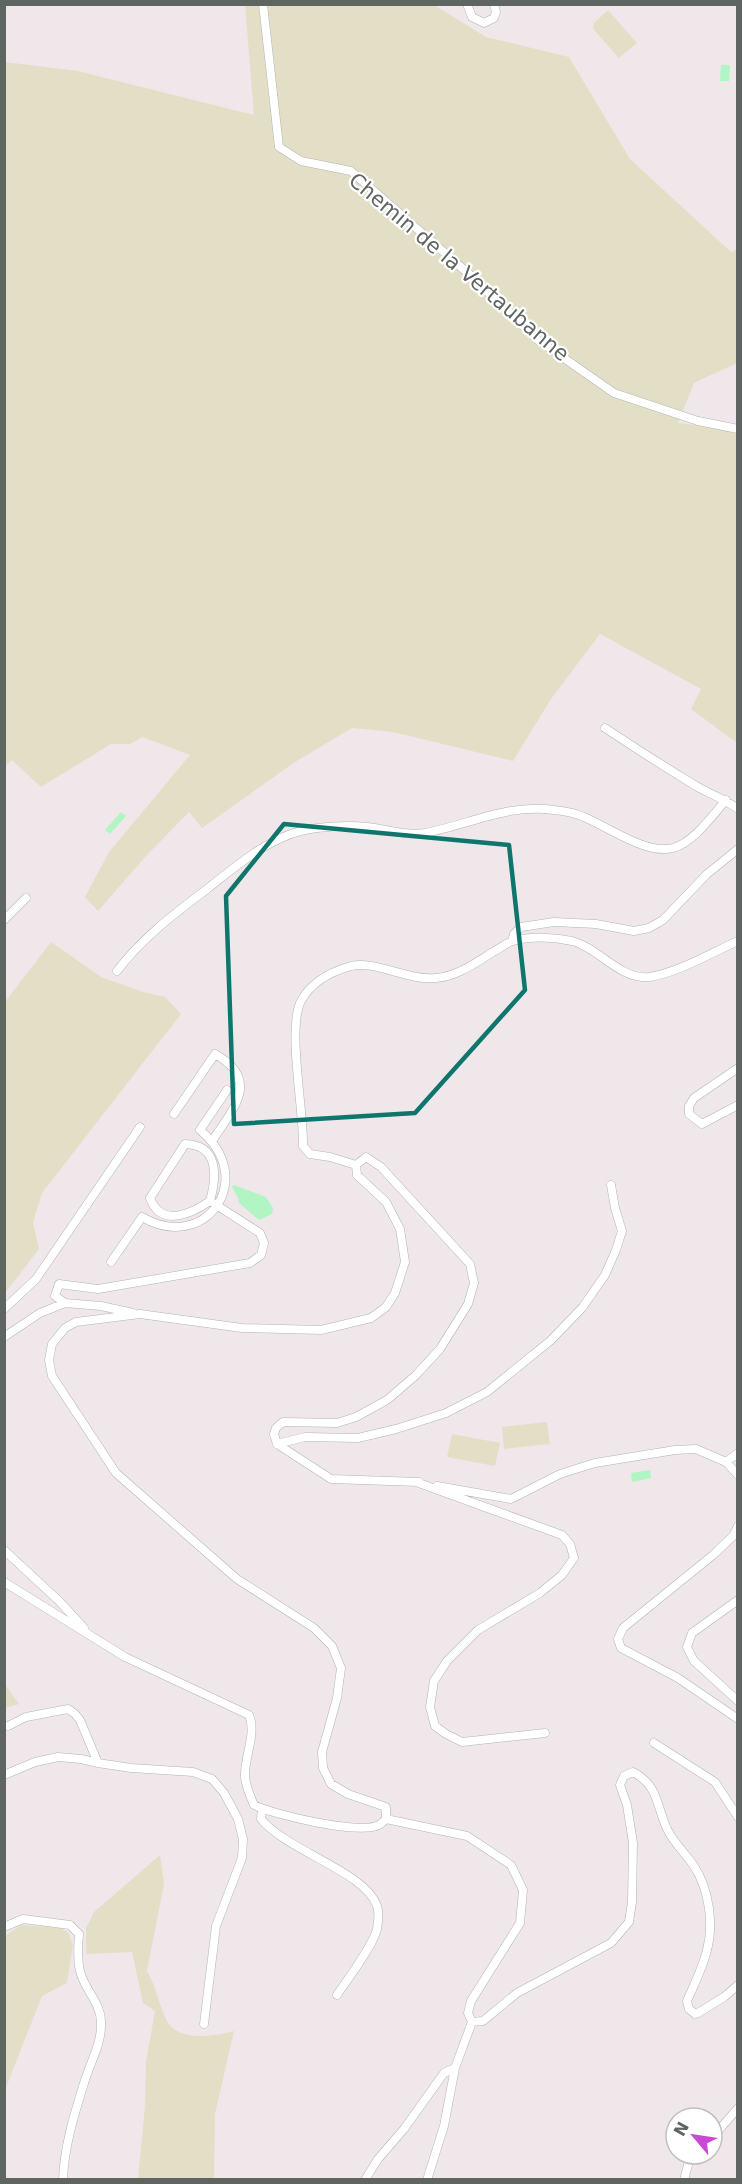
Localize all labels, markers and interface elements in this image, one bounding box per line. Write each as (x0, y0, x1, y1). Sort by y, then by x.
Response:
street label: Chemin de la Vertaubanne (344, 168, 574, 366)
north arrow (664, 2106, 724, 2166)
text: N (670, 2119, 693, 2139)

